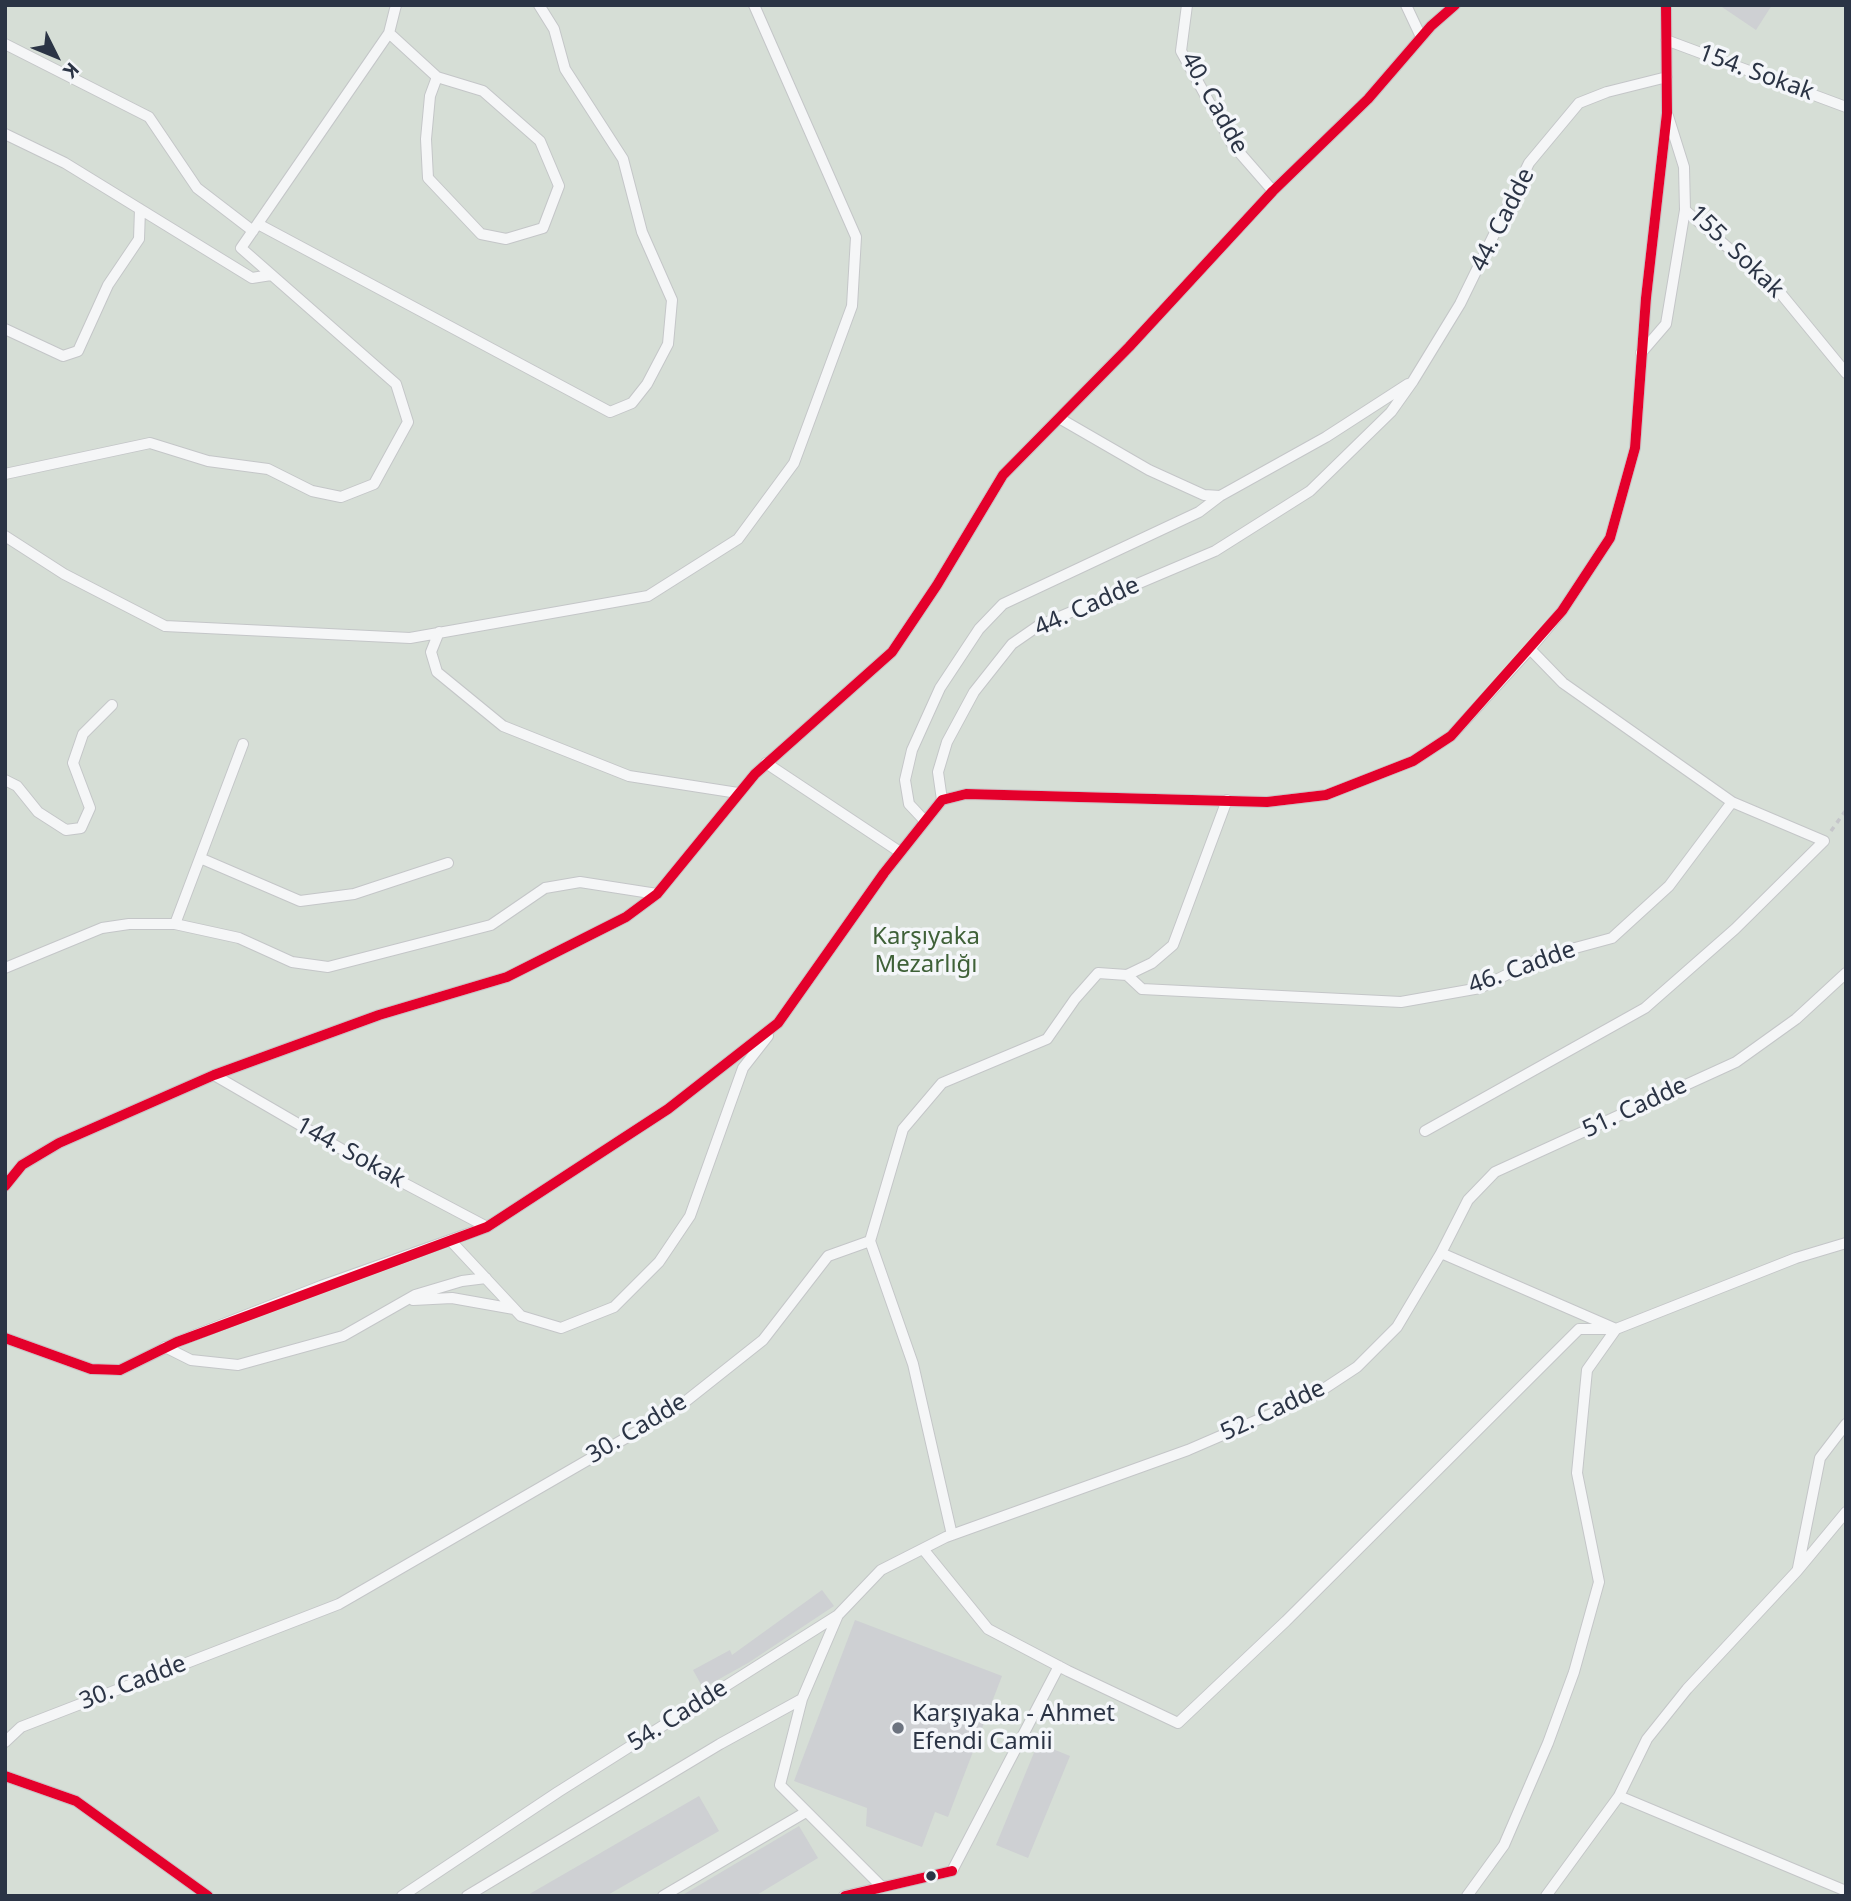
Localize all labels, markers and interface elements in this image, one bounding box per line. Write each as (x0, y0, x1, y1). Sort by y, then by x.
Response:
north arrow (21, 21, 91, 91)
street label: 154. Sokak (1694, 39, 1818, 107)
street label: 40. Cadde (1174, 47, 1254, 159)
text: K (58, 57, 85, 84)
street label: 44. Cadde (1465, 164, 1541, 276)
street label: 155. Sokak (1683, 200, 1789, 304)
street label: 44. Cadde (1030, 571, 1144, 643)
park label: Karşıyaka Mezarlığı (872, 923, 980, 979)
street label: 46. Cadde (1465, 935, 1579, 1001)
street label: 51. Cadde (1578, 1071, 1692, 1145)
street label: 144. Sokak (290, 1111, 410, 1195)
street label: 52. Cadde (1216, 1374, 1330, 1448)
street label: 30. Cadde (582, 1388, 692, 1470)
street label: 30. Cadde (76, 1650, 190, 1716)
street label: 54. Cadde (623, 1674, 733, 1758)
place label: Karşıyaka - Ahmet Efendi Camii (912, 1700, 1115, 1756)
marker: Karşıyaka - Ahmet Efendi Camii (890, 1720, 906, 1736)
unlabelled marker (924, 1869, 938, 1883)

